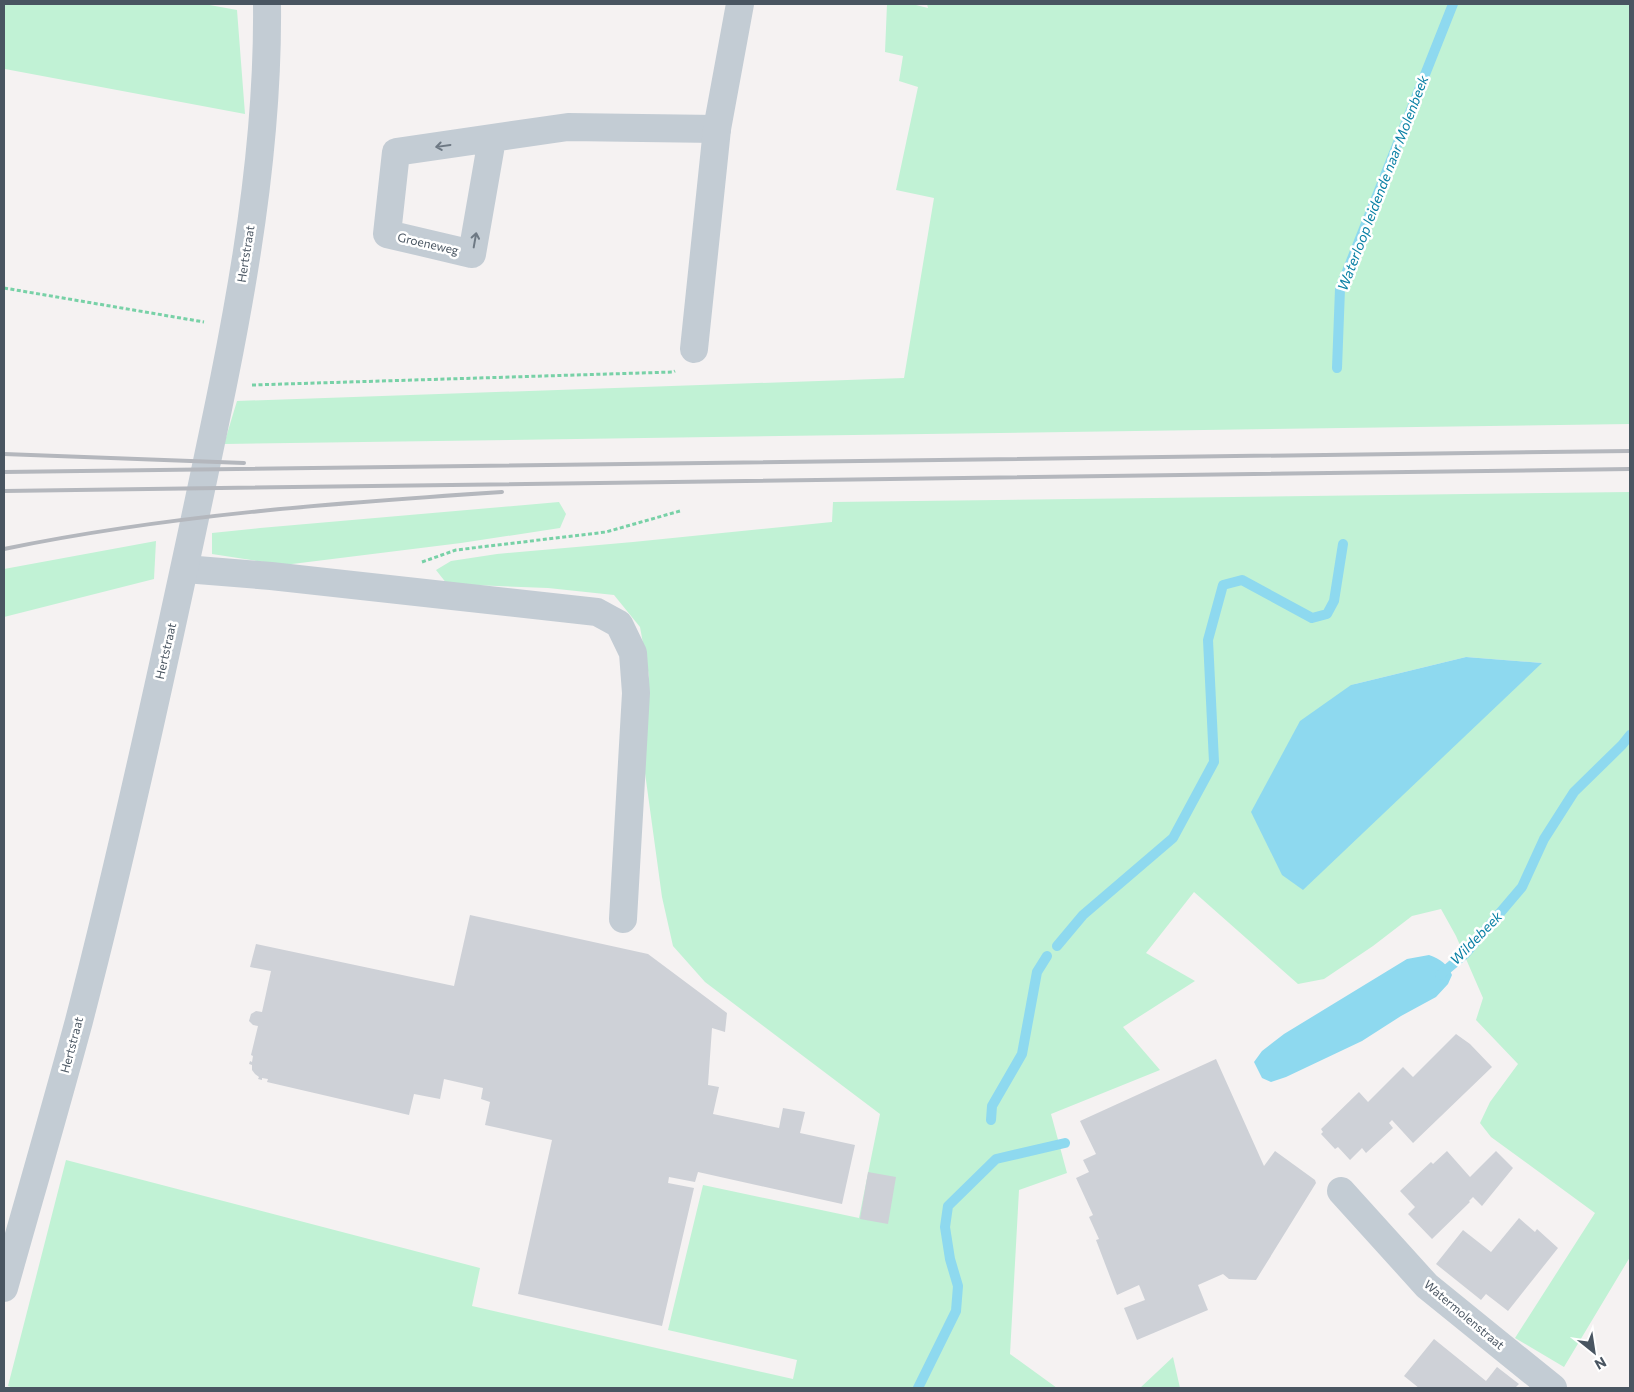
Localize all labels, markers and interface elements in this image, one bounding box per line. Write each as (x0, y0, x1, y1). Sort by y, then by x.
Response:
water label: Waterloop leidende naar Molenbeek (1334, 72, 1432, 293)
one-way arrow (436, 141, 452, 151)
street label: Hertstraat (234, 224, 256, 283)
street label: Groeneweg (396, 229, 461, 257)
one-way arrow (470, 232, 480, 248)
street label: Hertstraat (152, 621, 178, 680)
water label: Wildebeek (1446, 907, 1505, 968)
street label: Hertstraat (57, 1015, 85, 1074)
street label: Watermolenstraat (1422, 1277, 1508, 1352)
north arrow (1569, 1327, 1619, 1377)
text: N (1592, 1354, 1610, 1374)

